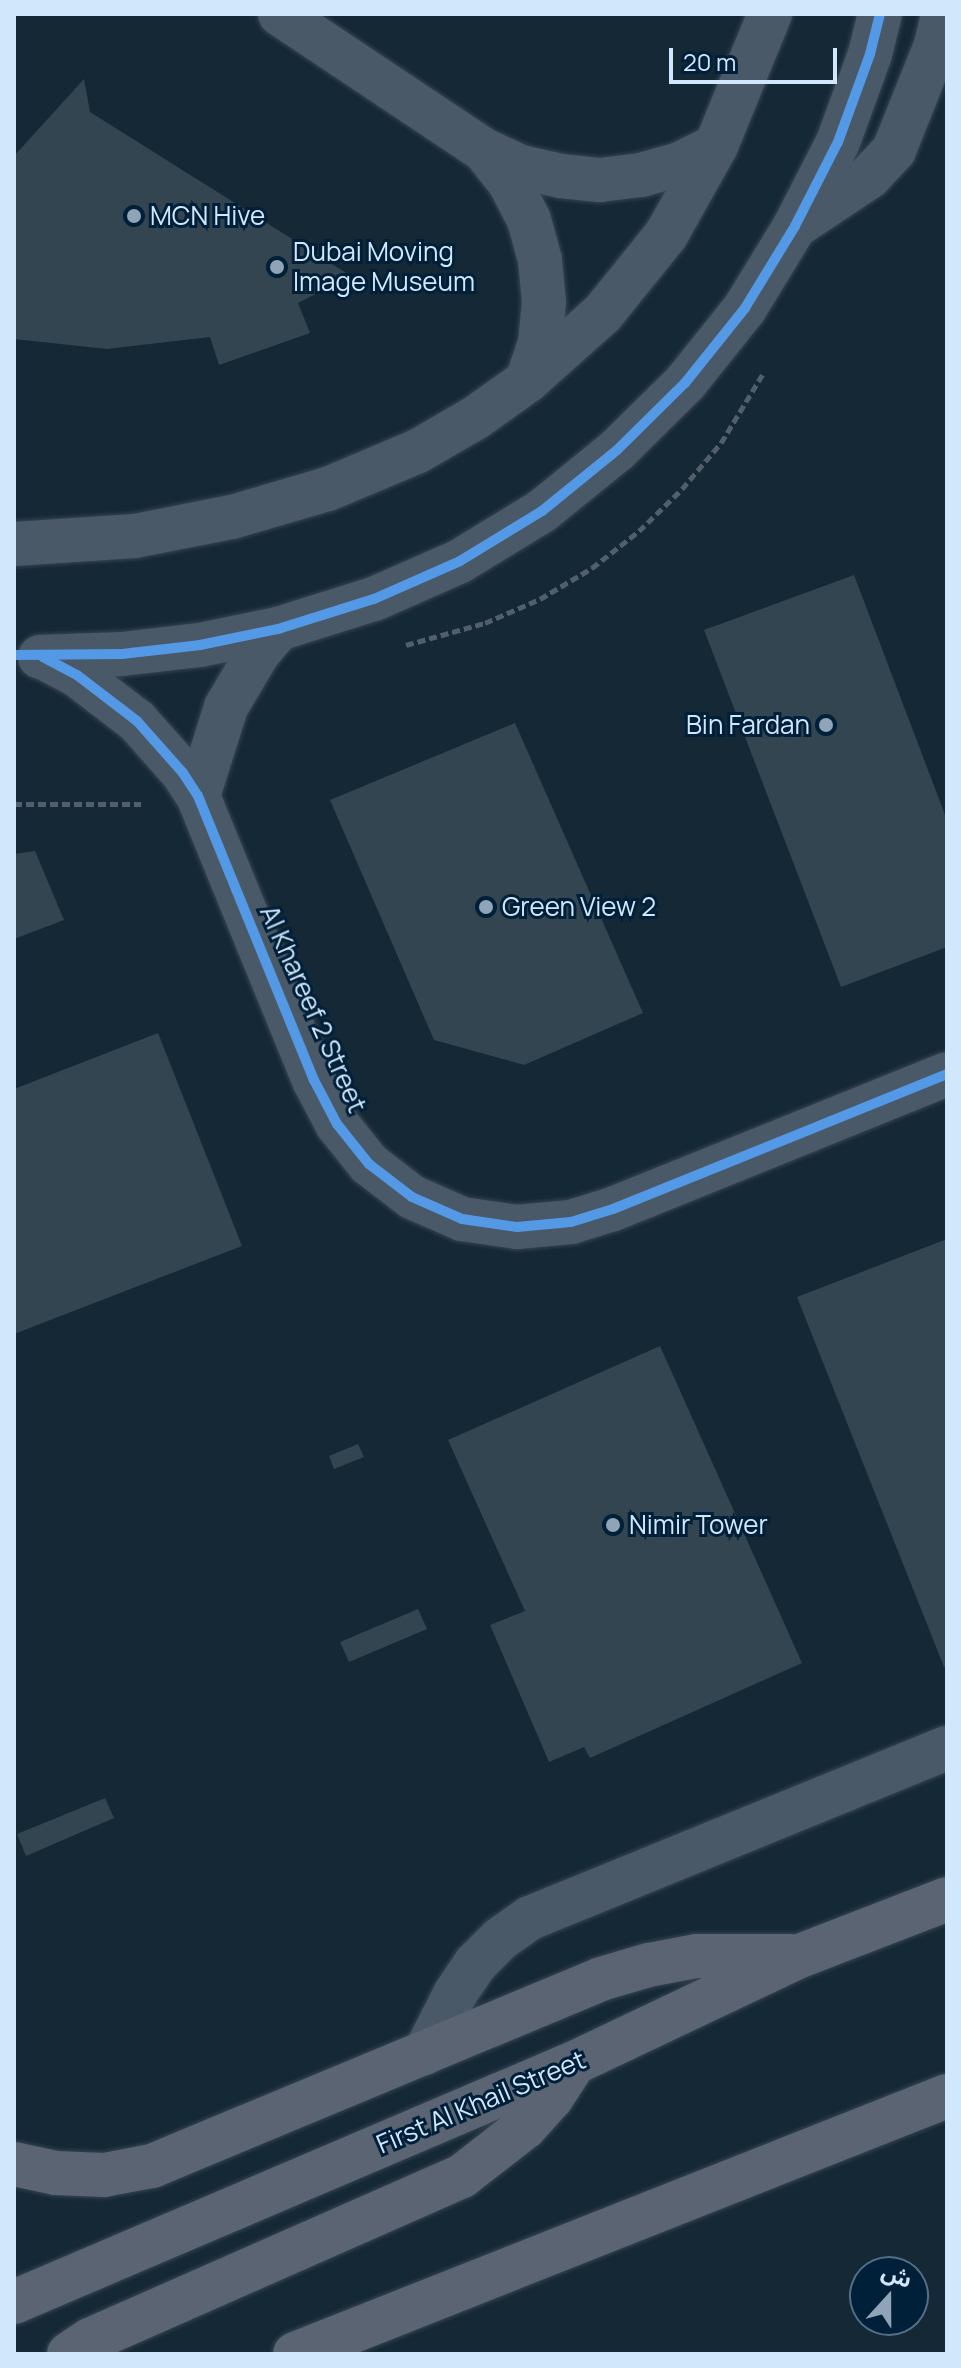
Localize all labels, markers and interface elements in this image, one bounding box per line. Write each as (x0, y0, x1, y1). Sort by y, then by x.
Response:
scale bar (673, 32, 841, 82)
text: 20 m (683, 45, 736, 78)
place label: MCN Hive (150, 200, 265, 232)
marker: MCN Hive (125, 207, 143, 225)
place label: Dubai Moving Image Museum (293, 236, 475, 298)
marker: Dubai Moving Image Museum (268, 258, 286, 276)
place label: Bin Fardan (686, 709, 810, 741)
marker: Bin Fardan (817, 716, 835, 734)
place label: Green View 2 (502, 891, 656, 923)
marker: Green View 2 (477, 898, 495, 916)
street label: Al Khareef 2 Street (253, 901, 373, 1117)
place label: Nimir Tower (629, 1509, 768, 1541)
marker: Nimir Tower (604, 1516, 622, 1534)
street label: First Al Khail Street (372, 2044, 590, 2160)
north arrow (849, 2256, 929, 2336)
text: ش (877, 2256, 916, 2295)

